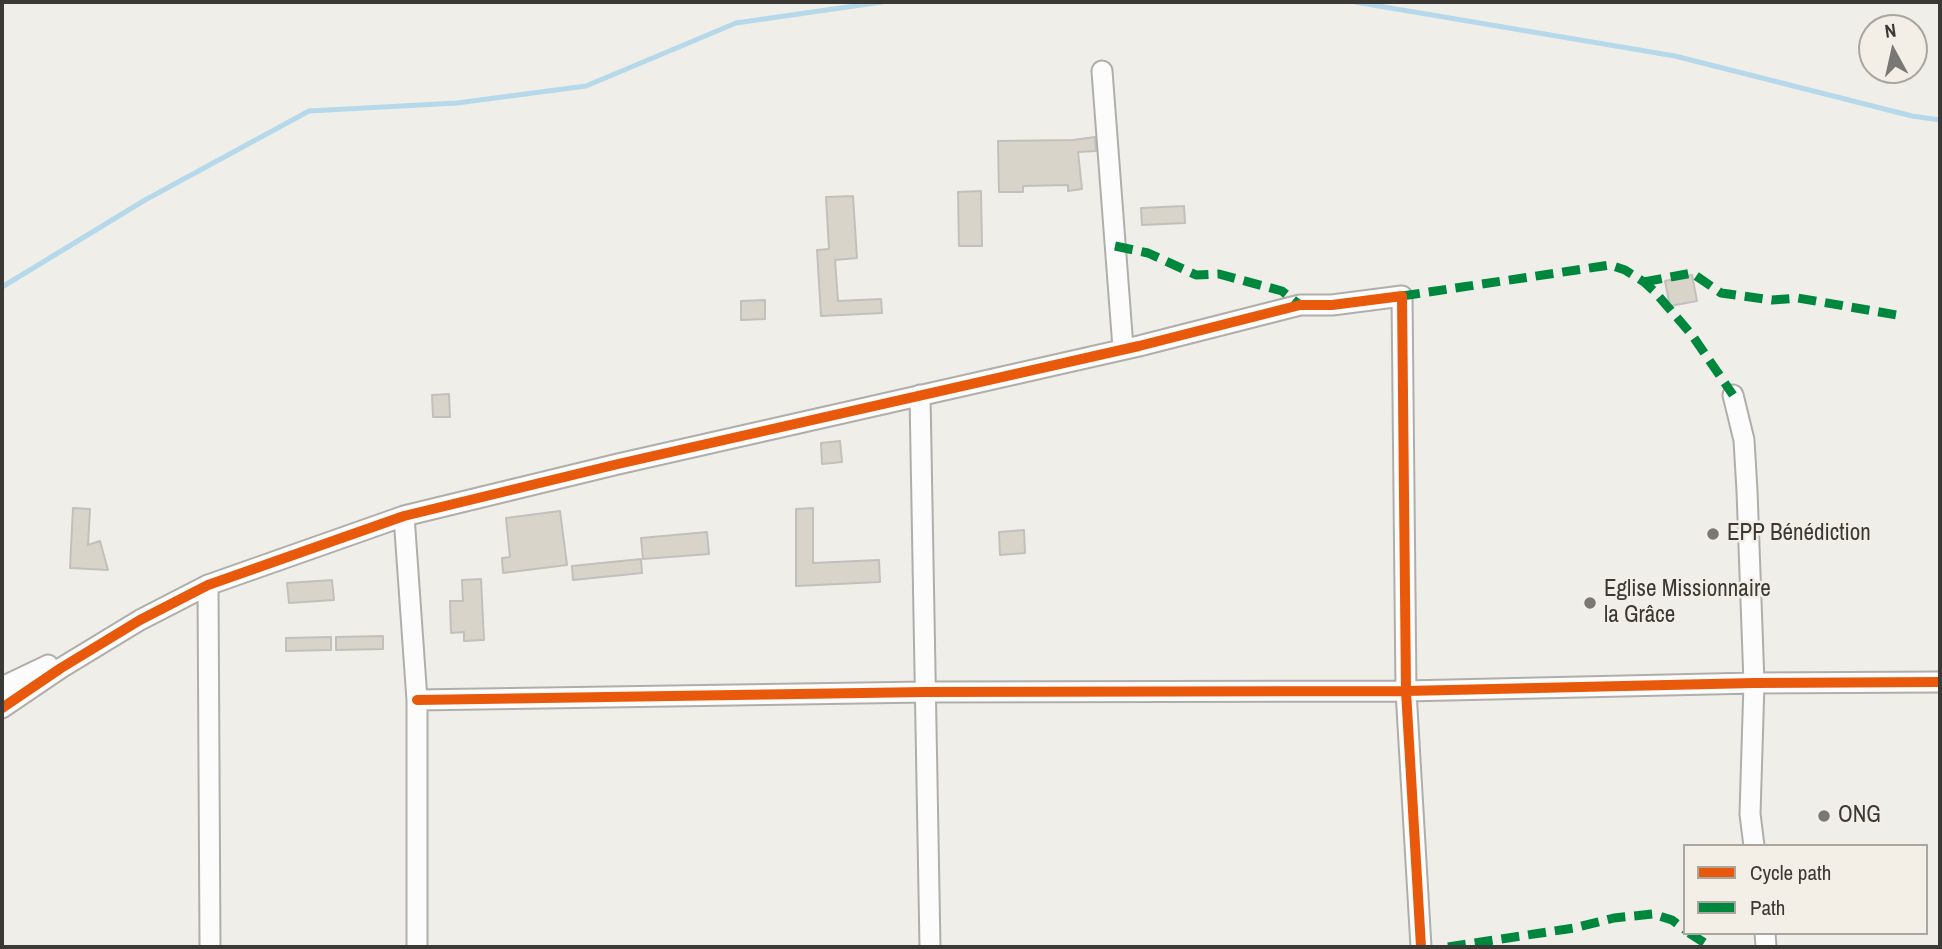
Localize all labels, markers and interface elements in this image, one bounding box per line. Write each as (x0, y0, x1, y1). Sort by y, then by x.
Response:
north arrow (1858, 14, 1928, 84)
text: N (1883, 17, 1898, 44)
place label: EPP Bénédiction (1727, 520, 1871, 548)
marker: EPP Bénédiction (1705, 526, 1721, 542)
place label: Eglise Missionnaire la Grâce (1604, 576, 1771, 630)
marker: Eglise Missionnaire la Grâce (1582, 595, 1598, 611)
place label: ONG (1838, 802, 1881, 830)
marker: ONG (1816, 808, 1832, 824)
legend (1683, 844, 1928, 935)
text: Cycle path (1750, 858, 1831, 887)
text: Path (1750, 893, 1785, 922)

